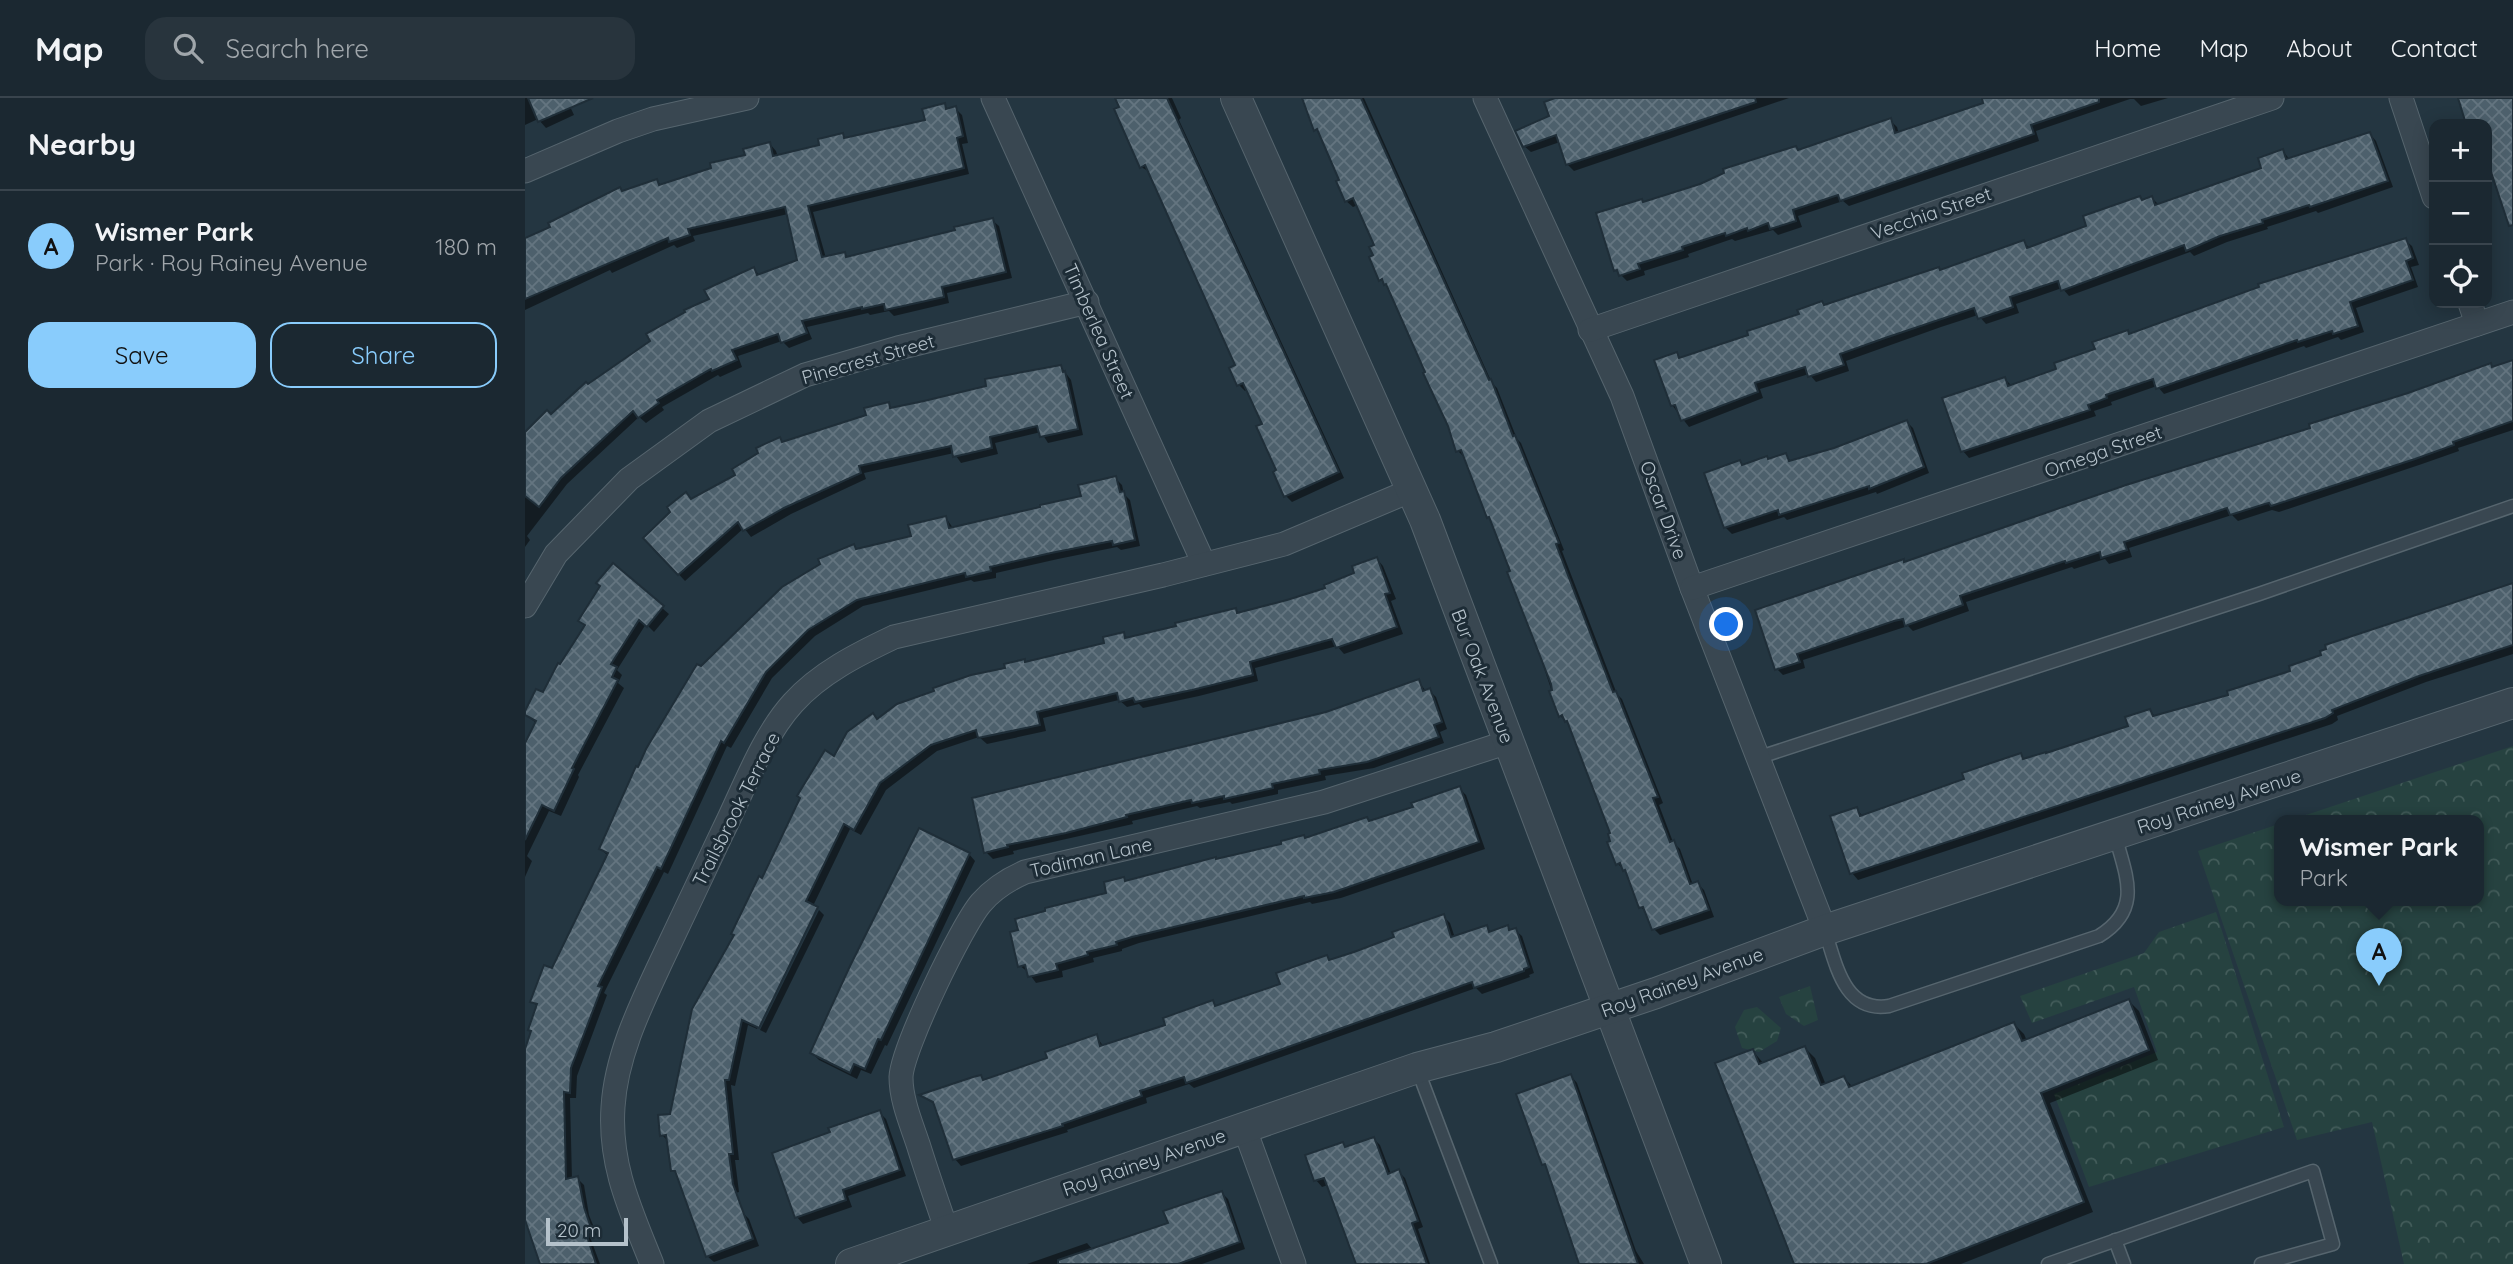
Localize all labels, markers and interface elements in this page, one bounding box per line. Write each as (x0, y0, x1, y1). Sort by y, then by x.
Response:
search box (145, 17, 635, 80)
text: Map (35, 28, 103, 69)
icon: search (169, 29, 207, 67)
text: Search here (225, 32, 369, 65)
text: Home (2094, 33, 2161, 63)
text: Map (2199, 33, 2248, 63)
text: About (2286, 33, 2353, 63)
text: Contact (2391, 33, 2478, 63)
map controls (2429, 119, 2492, 308)
button: + (2429, 119, 2492, 182)
text: Nearby (28, 125, 136, 163)
street label: Vecchia Street (1867, 181, 1995, 245)
button: − (2429, 182, 2492, 245)
text: Wismer Park (95, 215, 254, 248)
text: A (44, 232, 58, 261)
text: 180 m (435, 232, 497, 261)
button: locate (2429, 245, 2492, 308)
text: Park · Roy Rainey Avenue (95, 248, 368, 277)
street label: Timberlea Street (1058, 259, 1140, 403)
button: Save (28, 322, 256, 388)
button: Share (270, 322, 497, 388)
street label: Pinecrest Street (799, 329, 937, 389)
street label: Omega Street (2041, 420, 2165, 482)
street label: Oscar Drive (1635, 457, 1693, 563)
street label: Bur Oak Avenue (1446, 605, 1520, 747)
your location (1709, 607, 1743, 641)
street label: Trailsbrook Terrace (687, 728, 785, 890)
street label: Roy Rainey Avenue (2134, 763, 2304, 839)
popup (2274, 815, 2484, 906)
text: Wismer Park (2299, 830, 2459, 863)
street label: Todiman Lane (1028, 831, 1154, 883)
text: Park (2299, 863, 2348, 892)
pin: A (2356, 928, 2402, 986)
street label: Roy Rainey Avenue (1598, 941, 1766, 1023)
street label: Roy Rainey Avenue (1059, 1123, 1229, 1201)
scale bar (546, 1215, 628, 1247)
text: 20 m (557, 1218, 601, 1242)

